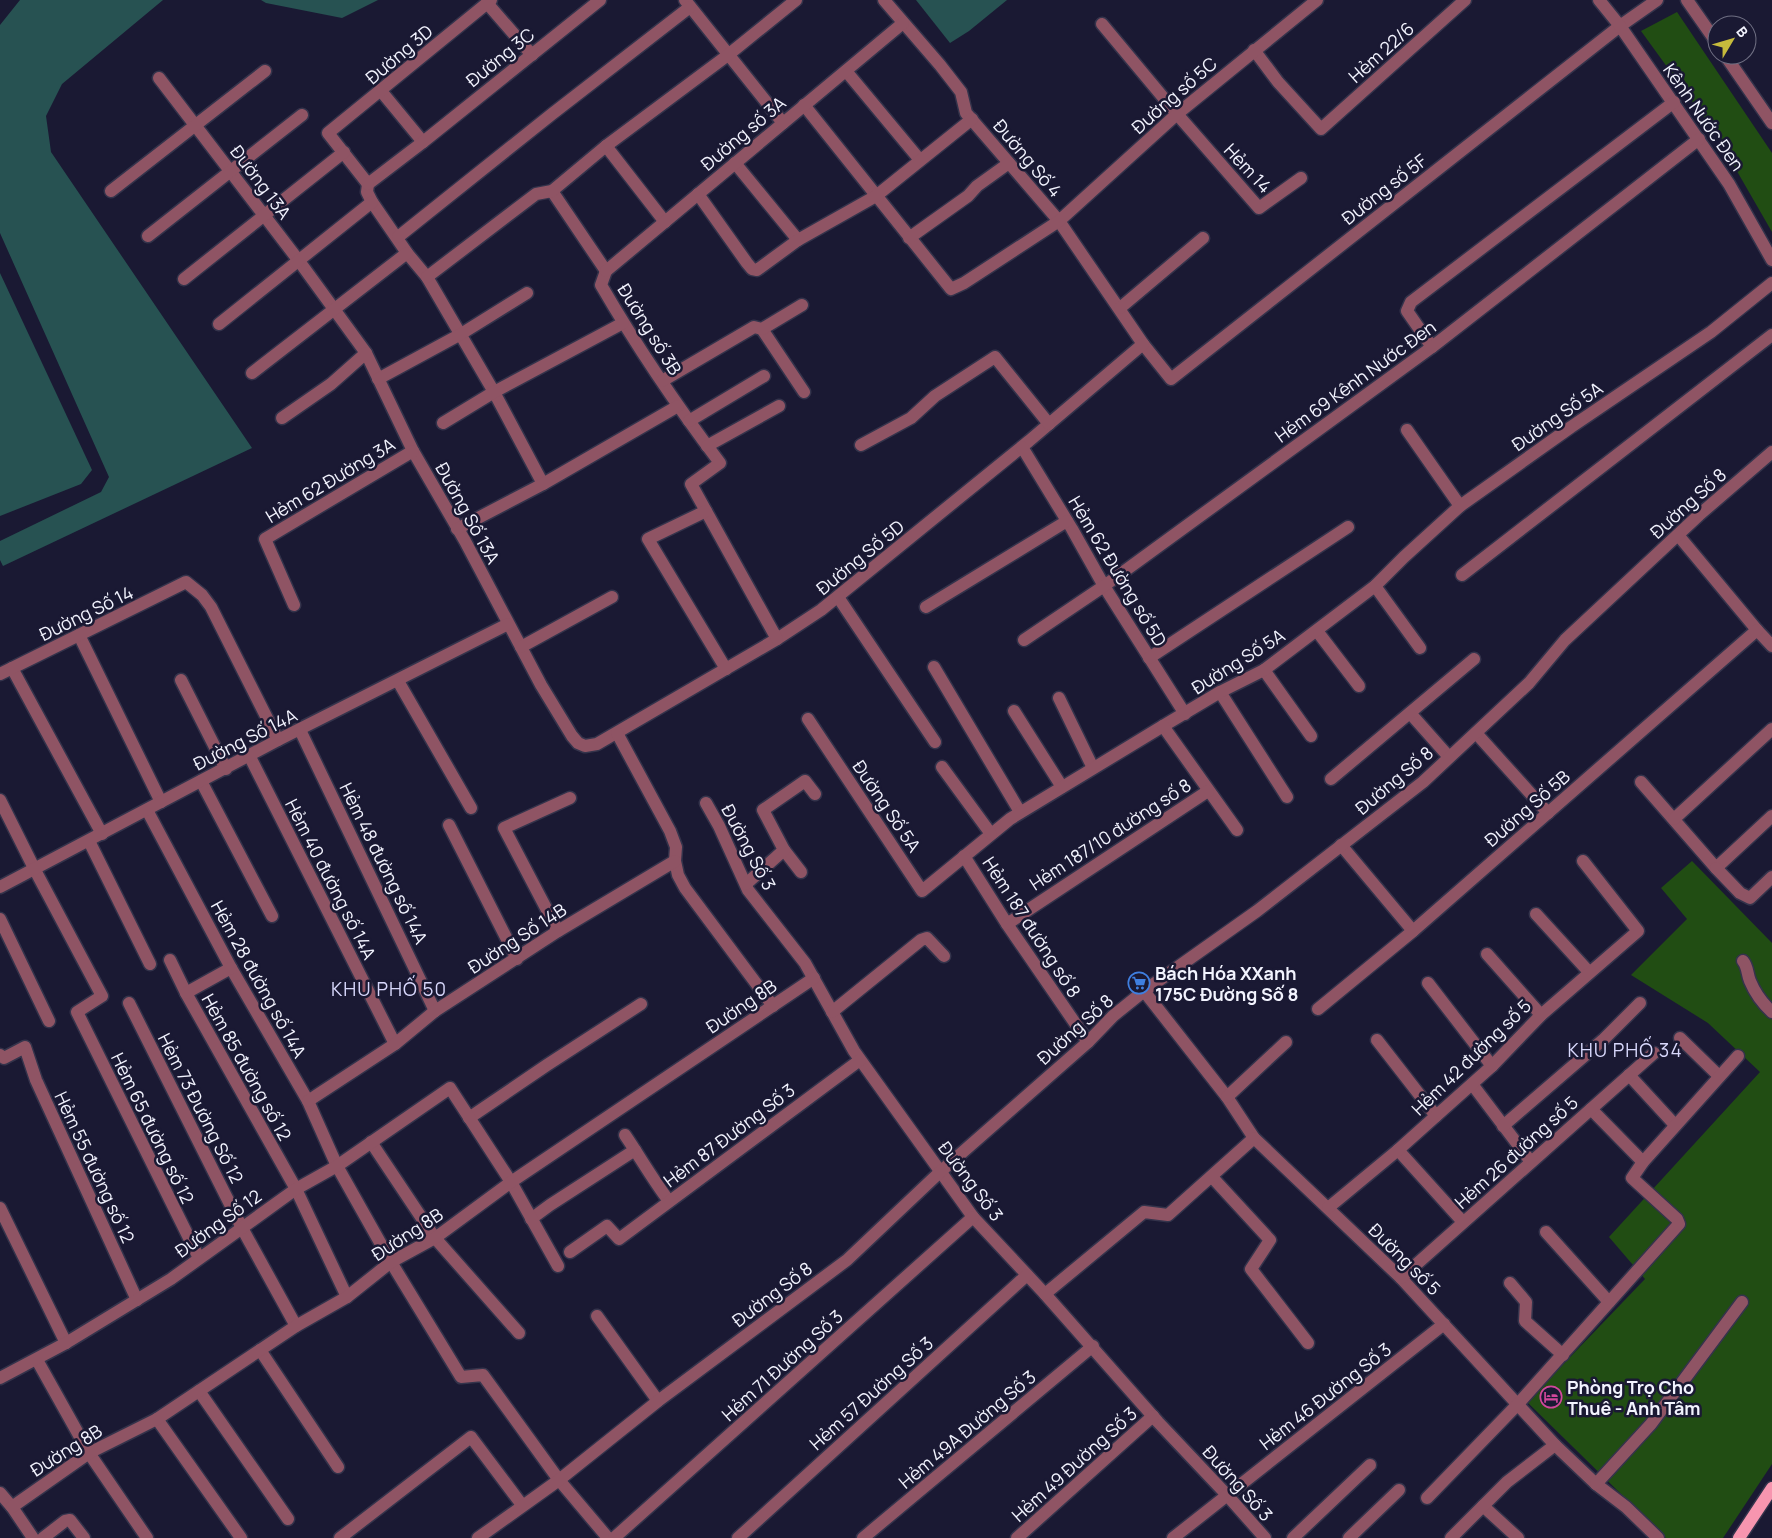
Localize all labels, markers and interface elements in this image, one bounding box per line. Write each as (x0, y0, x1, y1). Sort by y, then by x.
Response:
north arrow (1707, 15, 1757, 65)
street label: Hẻm 22/6 (1343, 16, 1419, 88)
street label: Đường 3D (360, 19, 438, 89)
street label: Đường 3C (461, 22, 539, 92)
text: B (1732, 22, 1753, 41)
street label: Đường số 5C (1126, 51, 1222, 139)
street label: Kênh Nước Đen (1658, 59, 1750, 175)
street label: Đường số 3A (696, 90, 791, 176)
street label: Đường Số 4 (988, 114, 1068, 202)
street label: Hẻm 14 (1219, 138, 1277, 198)
street label: Đường 13A (225, 140, 297, 224)
street label: Đường số 5F (1337, 148, 1431, 230)
street label: Đường số 3B (612, 279, 688, 379)
street label: Hẻm 69 Kênh Nước Đen (1270, 314, 1440, 448)
street label: Đường Số 5A (1507, 376, 1608, 456)
street label: Hẻm 62 Đường 3A (261, 432, 400, 528)
street label: Đường Số 13A (430, 458, 506, 568)
street label: Đường Số 8 (1645, 463, 1731, 543)
street label: Hẻm 62 Đường số 5D (1064, 491, 1172, 651)
street label: Đường Số 5D (811, 514, 909, 600)
street label: Đường Số 14 (35, 580, 137, 646)
street label: Đường Số 5A (1187, 622, 1290, 699)
street label: Đường Số 14A (189, 702, 301, 775)
street label: Đường Số 8 (1350, 740, 1438, 820)
street label: Đường Số 5A (847, 755, 927, 857)
street label: Đường Số 5B (1479, 764, 1575, 852)
street label: Hẻm 187/10 đường số 8 (1025, 773, 1195, 895)
street label: Hẻm 48 đường số 14A (335, 778, 434, 948)
street label: Hẻm 40 đường số 14A (280, 795, 382, 964)
street label: Đường Số 3 (716, 800, 782, 894)
street label: Hẻm 187 đường số 8 (977, 852, 1087, 1002)
street label: Hẻm 28 đường số 14A (206, 896, 312, 1062)
street label: Đường Số 14B (463, 897, 571, 979)
place label: Bách Hóa XXanh 175C Đường Số 8 (1155, 961, 1299, 1006)
supermarket icon: Bách Hóa XXanh 175C Đường Số 8 (1127, 971, 1151, 995)
district label: KHU PHỐ 50 (331, 974, 447, 1002)
street label: Đường 8B (701, 974, 781, 1038)
street label: Hẻm 85 đường số 12 (197, 989, 297, 1145)
street label: Đường Số 8 (1032, 989, 1118, 1069)
street label: Hẻm 42 đường số 5 (1406, 994, 1536, 1120)
street label: Hẻm 73 Đường Số 12 (153, 1029, 249, 1187)
district label: KHU PHỐ 34 (1567, 1035, 1683, 1063)
street label: Hẻm 65 đường số 12 (106, 1049, 200, 1207)
street label: Hẻm 87 Đường Số 3 (658, 1078, 800, 1192)
street label: Hẻm 55 đường số 12 (49, 1087, 141, 1247)
street label: Hẻm 26 đường số 5 (1449, 1090, 1583, 1214)
street label: Đường Số 3 (933, 1136, 1009, 1226)
street label: Đường Số 12 (170, 1184, 266, 1262)
street label: Đường 8B (367, 1202, 447, 1266)
street label: Đường số 5 (1364, 1218, 1446, 1300)
street label: Đường Số 8 (727, 1256, 817, 1332)
street label: Hẻm 71 Đường Số 3 (716, 1304, 848, 1426)
street label: Hẻm 57 Đường Số 3 (804, 1331, 938, 1455)
street label: Hẻm 46 Đường Số 3 (1254, 1337, 1396, 1455)
street label: Hẻm 49A Đường Số 3 (893, 1364, 1041, 1494)
place label: Phòng Trọ Cho Thuê - Anh Tâm (1567, 1375, 1700, 1420)
hotel icon: Phòng Trọ Cho Thuê - Anh Tâm (1539, 1385, 1563, 1409)
street label: Hẻm 49 Đường Số 3 (1006, 1401, 1142, 1527)
street label: Đường 8B (26, 1419, 106, 1481)
street label: Đường Số 3 (1198, 1440, 1278, 1526)

